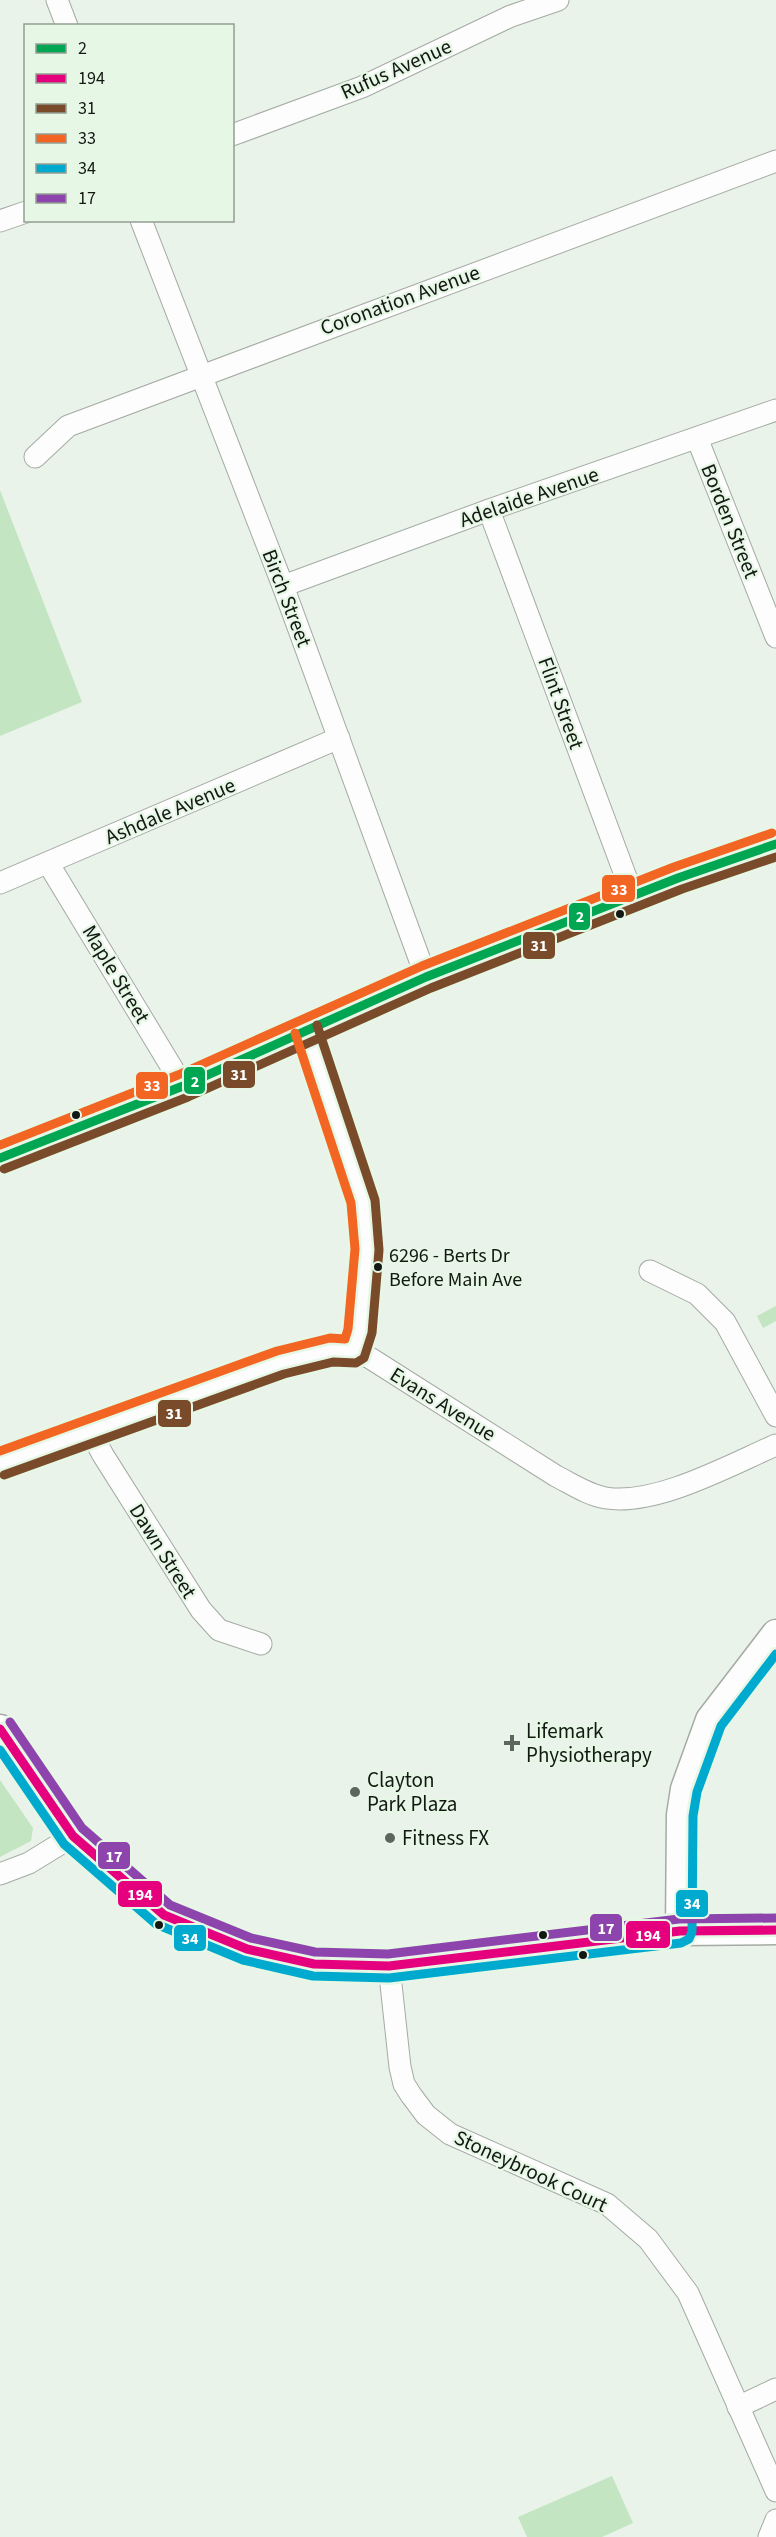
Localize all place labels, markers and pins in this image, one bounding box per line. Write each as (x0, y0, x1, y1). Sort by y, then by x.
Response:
unlabelled marker (614, 908, 626, 920)
unlabelled marker (70, 1109, 82, 1121)
place label: 6296 - Berts Dr Before Main Ave (389, 1242, 522, 1294)
marker: 6296 - Berts Dr Before Main Ave (372, 1261, 384, 1273)
place label: Lifemark Physiotherapy (526, 1716, 652, 1770)
marker: Lifemark Physiotherapy (503, 1734, 521, 1752)
place label: Clayton Park Plaza (367, 1765, 457, 1819)
marker: Clayton Park Plaza (348, 1785, 362, 1799)
place label: Fitness FX (402, 1823, 489, 1853)
marker: Fitness FX (383, 1831, 397, 1845)
unlabelled marker (153, 1919, 165, 1931)
unlabelled marker (537, 1929, 549, 1941)
unlabelled marker (577, 1949, 589, 1961)

